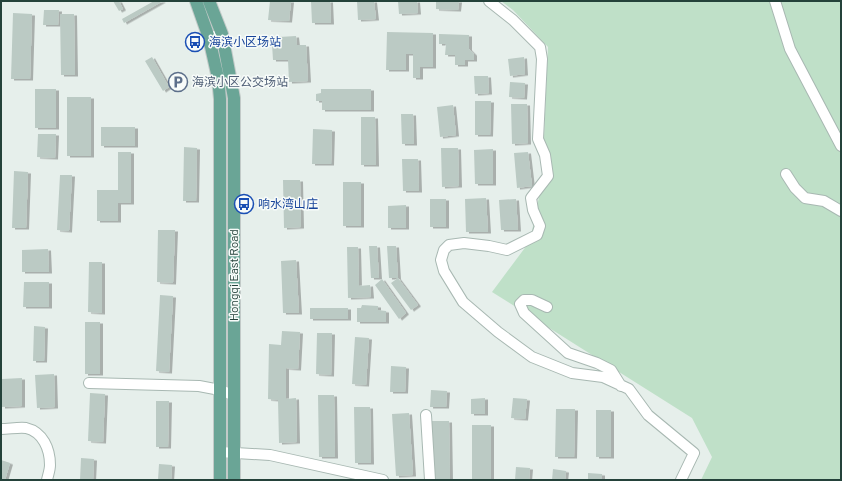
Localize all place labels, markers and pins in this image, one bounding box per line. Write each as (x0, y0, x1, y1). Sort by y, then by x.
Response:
bus stop icon: 海滨小区场站 (184, 31, 206, 53)
place label: 海滨小区场站 (209, 34, 281, 48)
parking icon: 海滨小区公交场站 (167, 71, 189, 93)
place label: 海滨小区公交场站 (192, 74, 288, 88)
bus stop icon: 响水湾山庄 (233, 193, 255, 215)
place label: 响水湾山庄 (258, 196, 318, 210)

